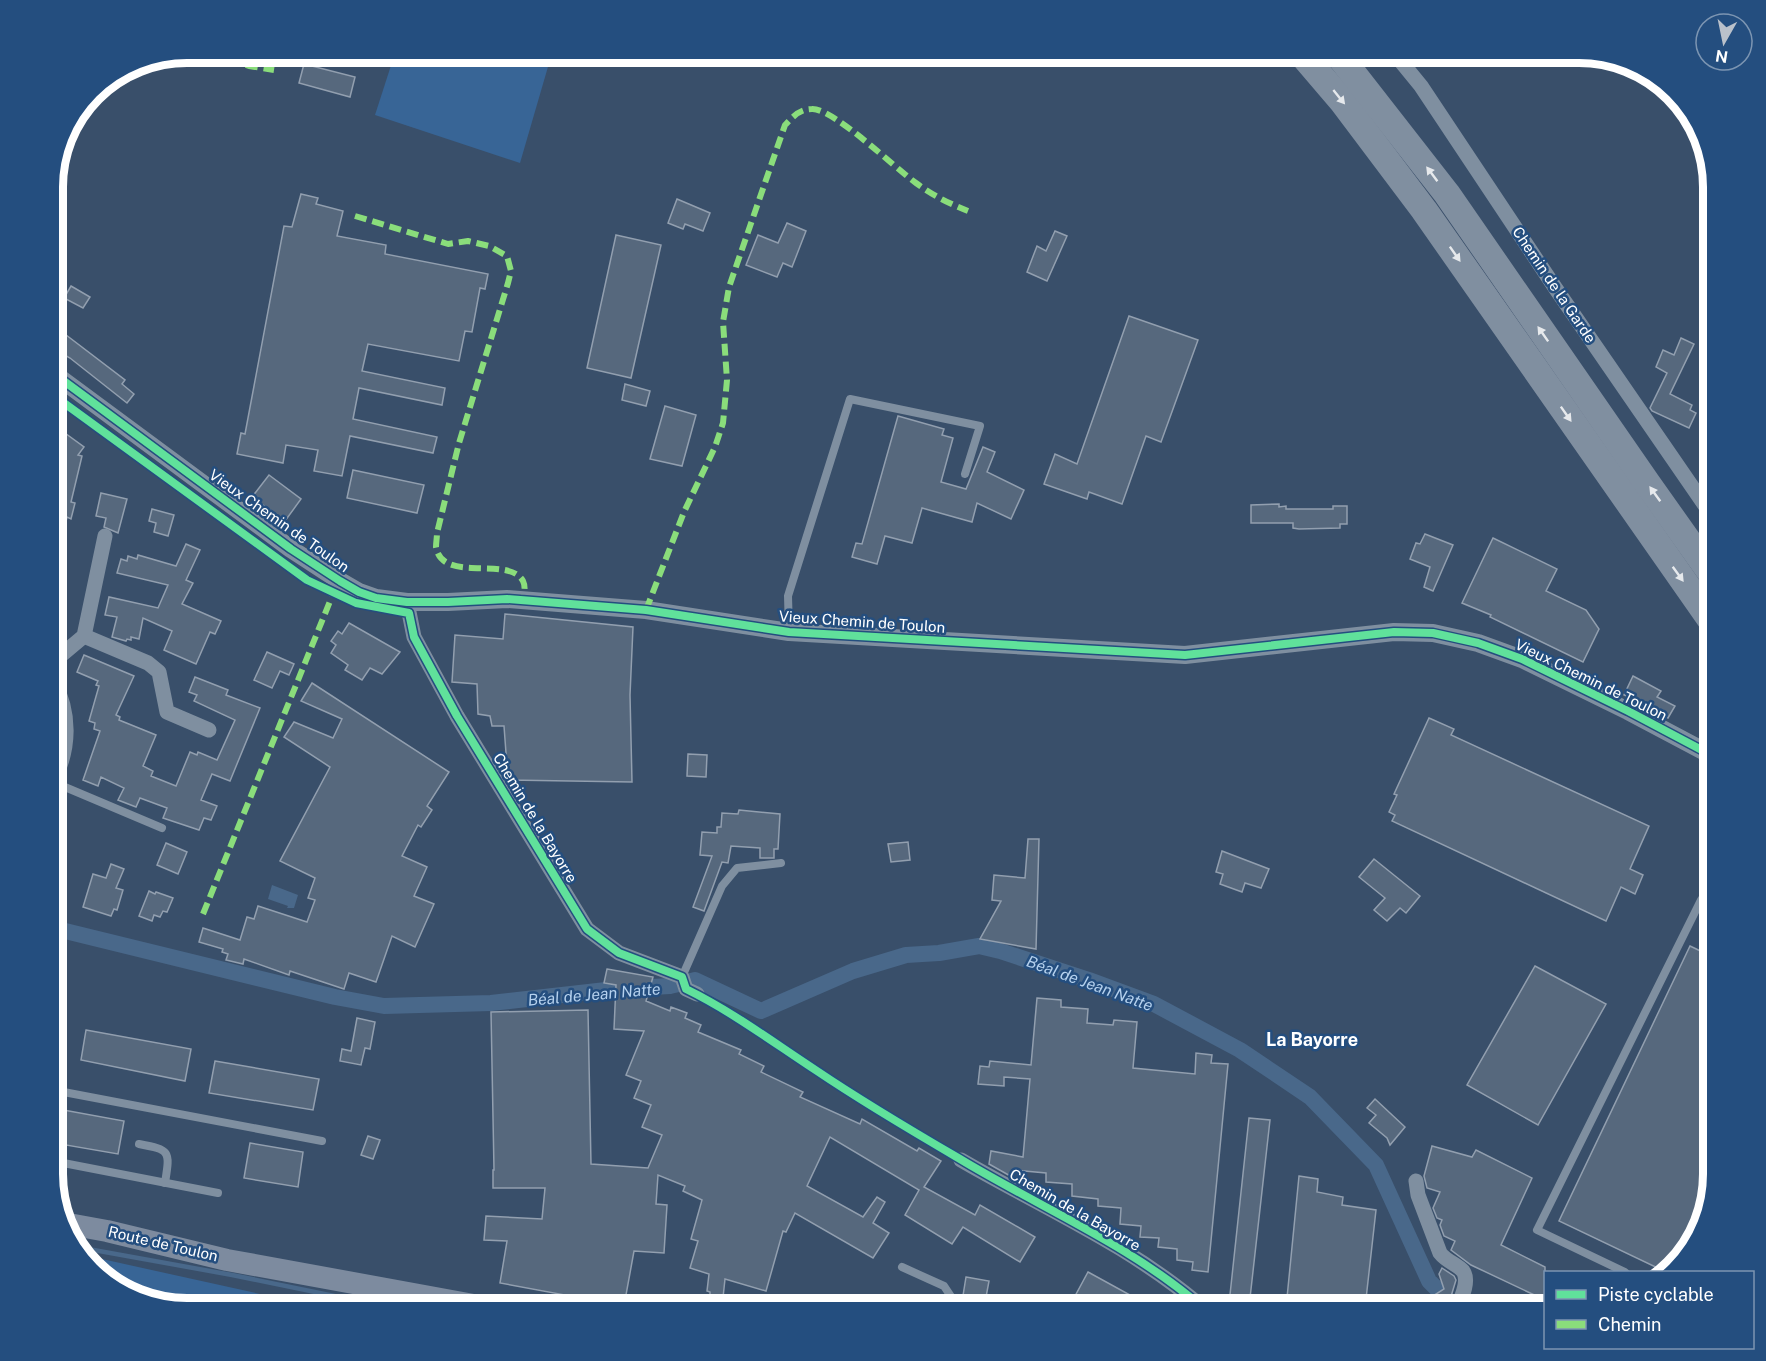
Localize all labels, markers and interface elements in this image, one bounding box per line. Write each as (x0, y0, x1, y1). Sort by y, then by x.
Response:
north arrow (1694, 12, 1754, 72)
text: N (1714, 46, 1729, 67)
one-way arrow (1332, 90, 1344, 105)
one-way arrow (1425, 166, 1438, 182)
street label: Chemin de la Garde (1509, 223, 1600, 346)
one-way arrow (1449, 246, 1461, 262)
one-way arrow (1538, 326, 1549, 342)
one-way arrow (1560, 406, 1572, 422)
street label: Vieux Chemin de Toulon (206, 466, 353, 575)
one-way arrow (1650, 486, 1661, 502)
one-way arrow (1672, 565, 1684, 581)
street label: Vieux Chemin de Toulon (778, 607, 946, 636)
street label: Vieux Chemin de Toulon (1512, 635, 1670, 724)
street label: Chemin de la Bayorre (490, 750, 581, 886)
water label: Béal de Jean Natte (1024, 952, 1156, 1015)
water label: Béal de Jean Natte (527, 979, 662, 1010)
district label: La Bayorre (1266, 1029, 1358, 1050)
street label: Chemin de la Bayorre (1007, 1165, 1144, 1254)
street label: Route de Toulon (107, 1223, 220, 1264)
legend (1544, 1271, 1754, 1349)
text: Piste cyclable (1598, 1284, 1714, 1305)
text: Chemin (1598, 1314, 1662, 1335)

